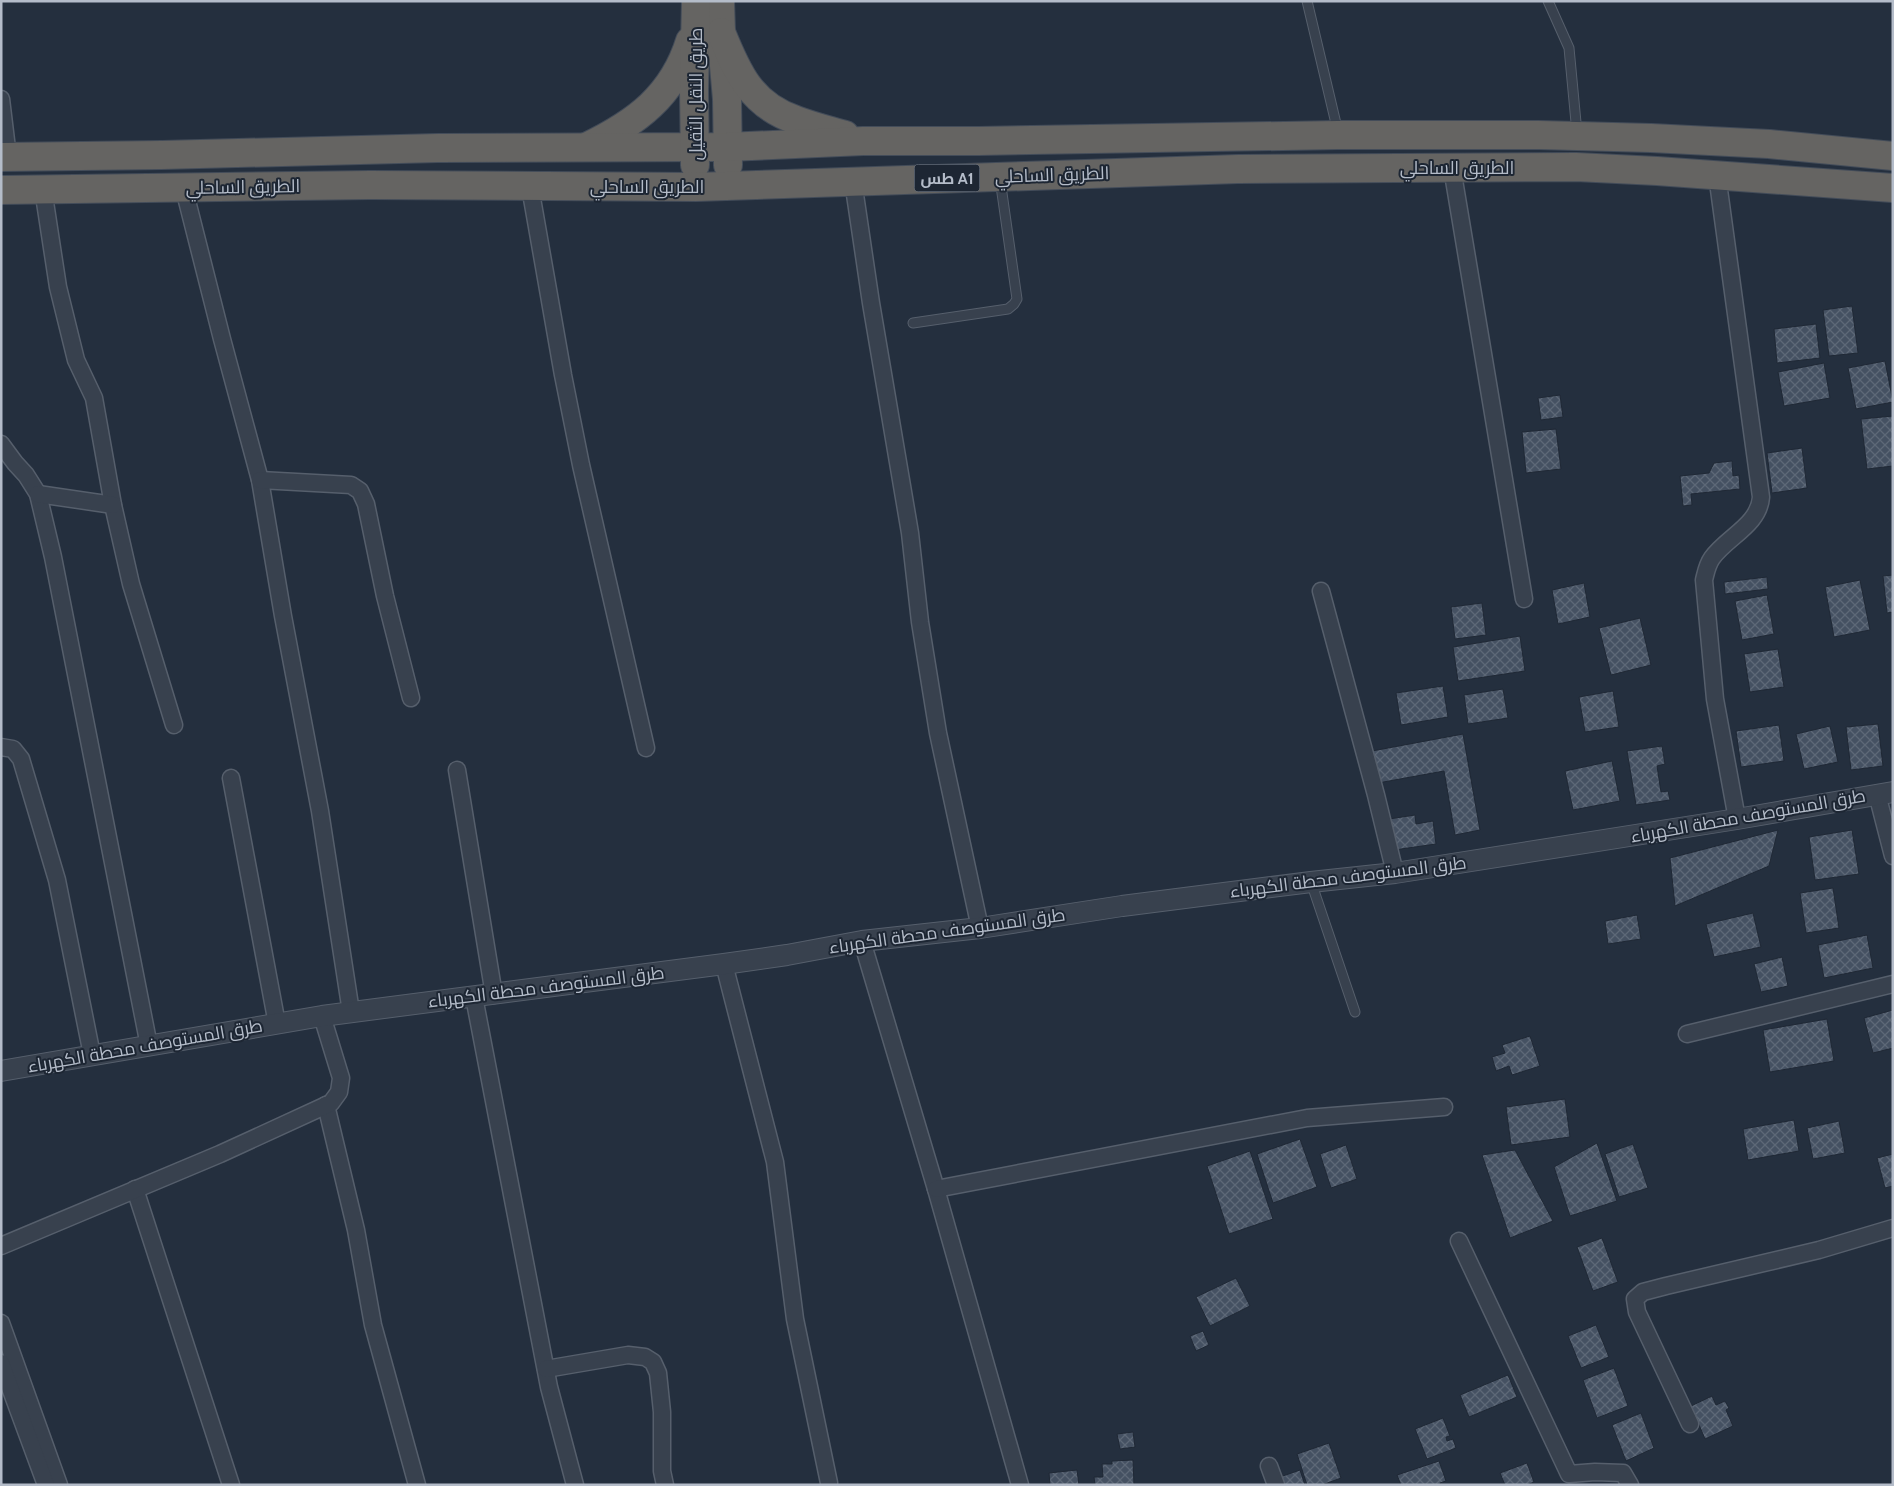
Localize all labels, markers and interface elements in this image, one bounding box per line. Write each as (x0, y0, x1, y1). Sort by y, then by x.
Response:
street label: طريق النقل الثقيل (685, 28, 708, 160)
street label: الطريق الساحلي (1400, 157, 1514, 182)
street label: الطريق الساحلي (994, 162, 1110, 191)
road number: طس A1 (914, 164, 980, 192)
street label: الطريق الساحلي (186, 175, 301, 202)
street label: الطريق الساحلي (590, 176, 704, 201)
street label: طرق المستوصف محطة الكهرباء (1629, 784, 1867, 849)
street label: طرق المستوصف محطة الكهرباء (1228, 852, 1468, 903)
street label: طرق المستوصف محطة الكهرباء (827, 904, 1067, 959)
street label: طرق المستوصف محطة الكهرباء (426, 962, 666, 1013)
street label: طرق المستوصف محطة الكهرباء (26, 1014, 264, 1079)

